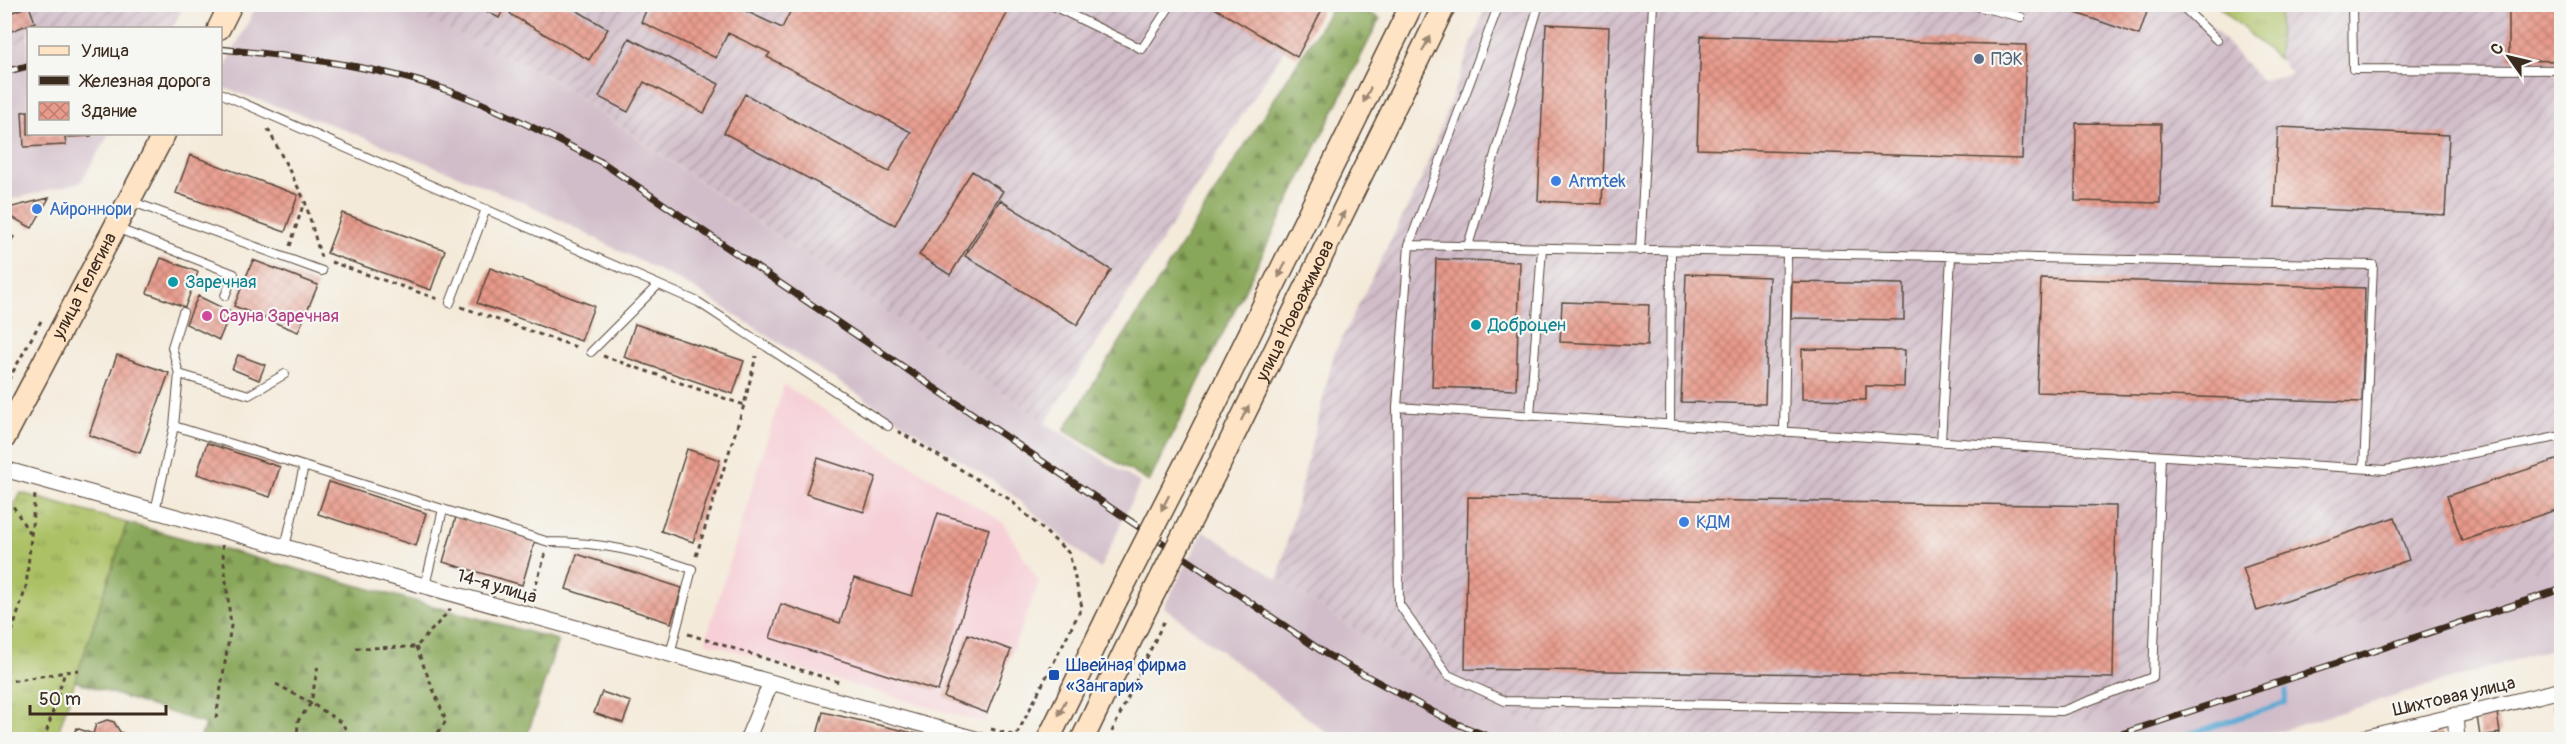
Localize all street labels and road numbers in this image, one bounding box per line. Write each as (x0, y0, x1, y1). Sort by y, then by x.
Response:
street label: улица Телегина (47, 229, 122, 344)
street label: улица Новоажимова (1250, 236, 1340, 386)
street label: 14-я улица (454, 564, 540, 609)
street label: Шихтовая улица (2391, 671, 2518, 722)

